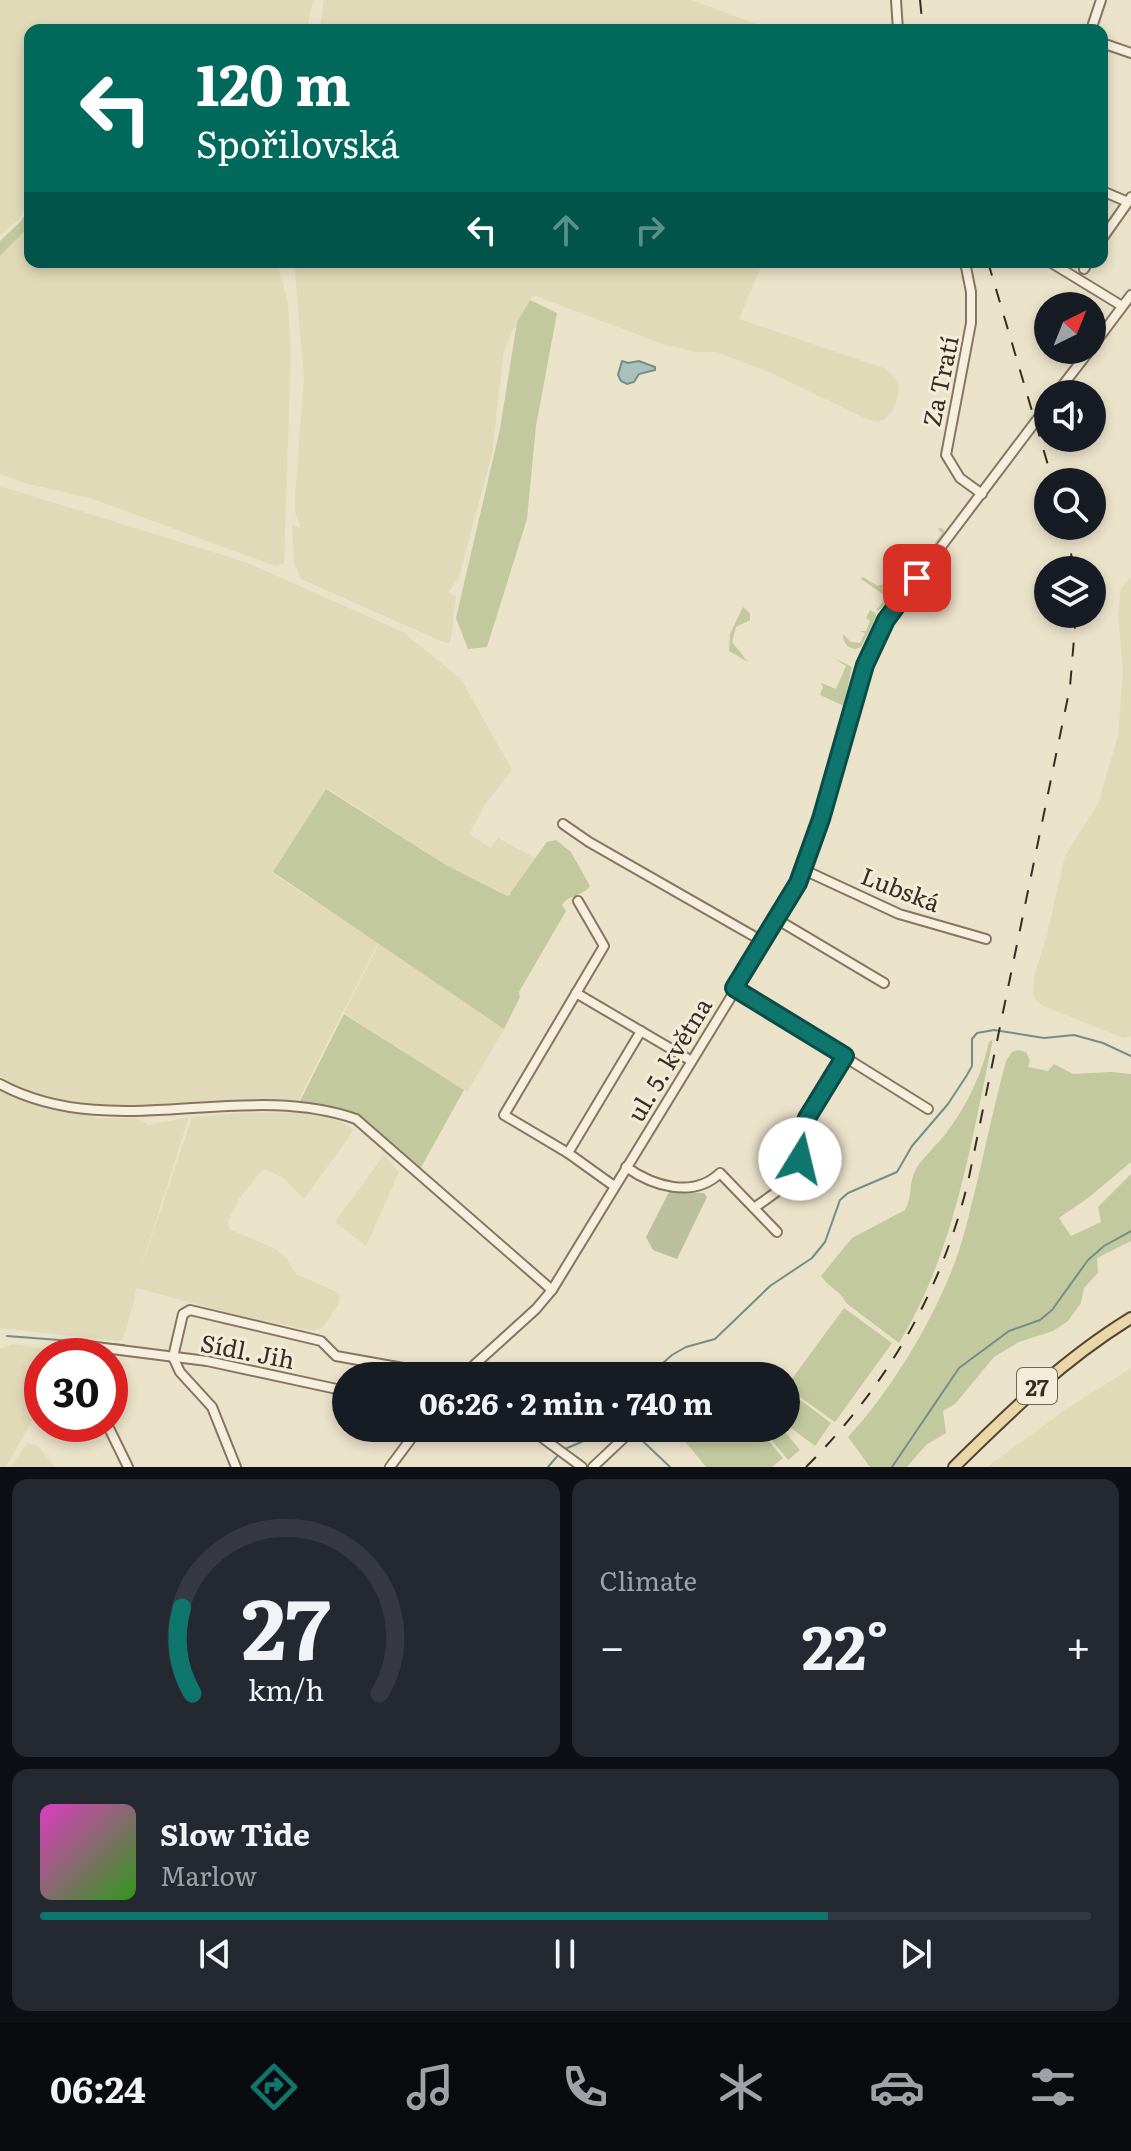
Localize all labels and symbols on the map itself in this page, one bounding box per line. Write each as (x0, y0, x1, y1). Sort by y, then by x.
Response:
north arrow (1034, 292, 1106, 364)
street label: Za Tratí (912, 332, 966, 430)
pin (883, 544, 951, 612)
street label: Lubská (856, 857, 946, 919)
street label: ul. 5. května (617, 990, 719, 1128)
position arrow (758, 1117, 842, 1201)
street label: Sídl. Jih (198, 1324, 298, 1376)
speed limit sign: 30 (24, 1338, 128, 1442)
road number: 27 (1017, 1368, 1057, 1404)

